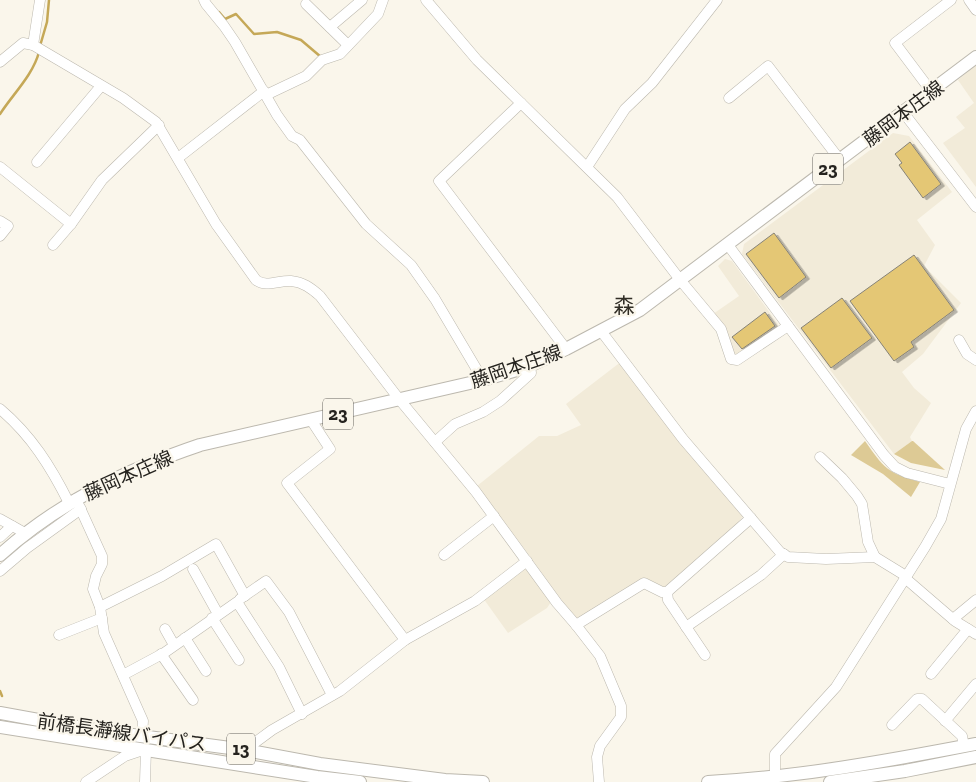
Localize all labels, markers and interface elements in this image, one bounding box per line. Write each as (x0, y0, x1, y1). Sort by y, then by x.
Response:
street label: 藤岡本庄線 (858, 76, 948, 151)
road number: 23 (813, 153, 843, 184)
district label: 森 (614, 293, 635, 318)
street label: 藤岡本庄線 (467, 340, 565, 393)
road number: 23 (323, 398, 353, 429)
street label: 藤岡本庄線 (80, 446, 176, 505)
street label: 前橋長瀞線バイパス (36, 709, 208, 756)
road number: 13 (227, 734, 255, 764)

